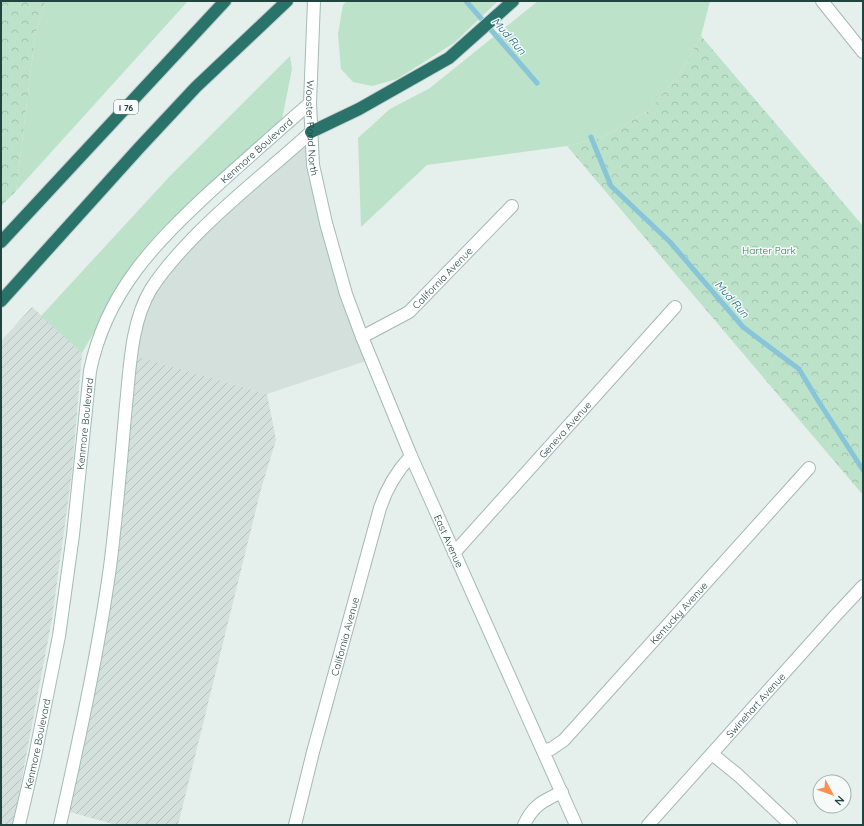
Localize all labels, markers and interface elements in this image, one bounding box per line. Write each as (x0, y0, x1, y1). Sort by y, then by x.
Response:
water label: Mud Run (489, 14, 529, 58)
street label: Wooster Road North (303, 80, 322, 177)
road number: I 76 (114, 100, 138, 114)
street label: Kenmore Boulevard (218, 115, 295, 186)
street label: California Avenue (409, 244, 475, 311)
park label: Harter Park (742, 244, 796, 257)
water label: Mud Run (712, 277, 752, 321)
street label: Kenmore Boulevard (73, 377, 96, 470)
street label: Geneva Avenue (536, 398, 594, 461)
street label: East Avenue (431, 512, 467, 570)
street label: Kentucky Avenue (647, 578, 710, 647)
street label: California Avenue (328, 595, 362, 677)
street label: Swinehart Avenue (723, 670, 788, 740)
street label: Kenmore Boulevard (21, 698, 53, 791)
north arrow (812, 774, 852, 814)
text: N (832, 793, 847, 808)

